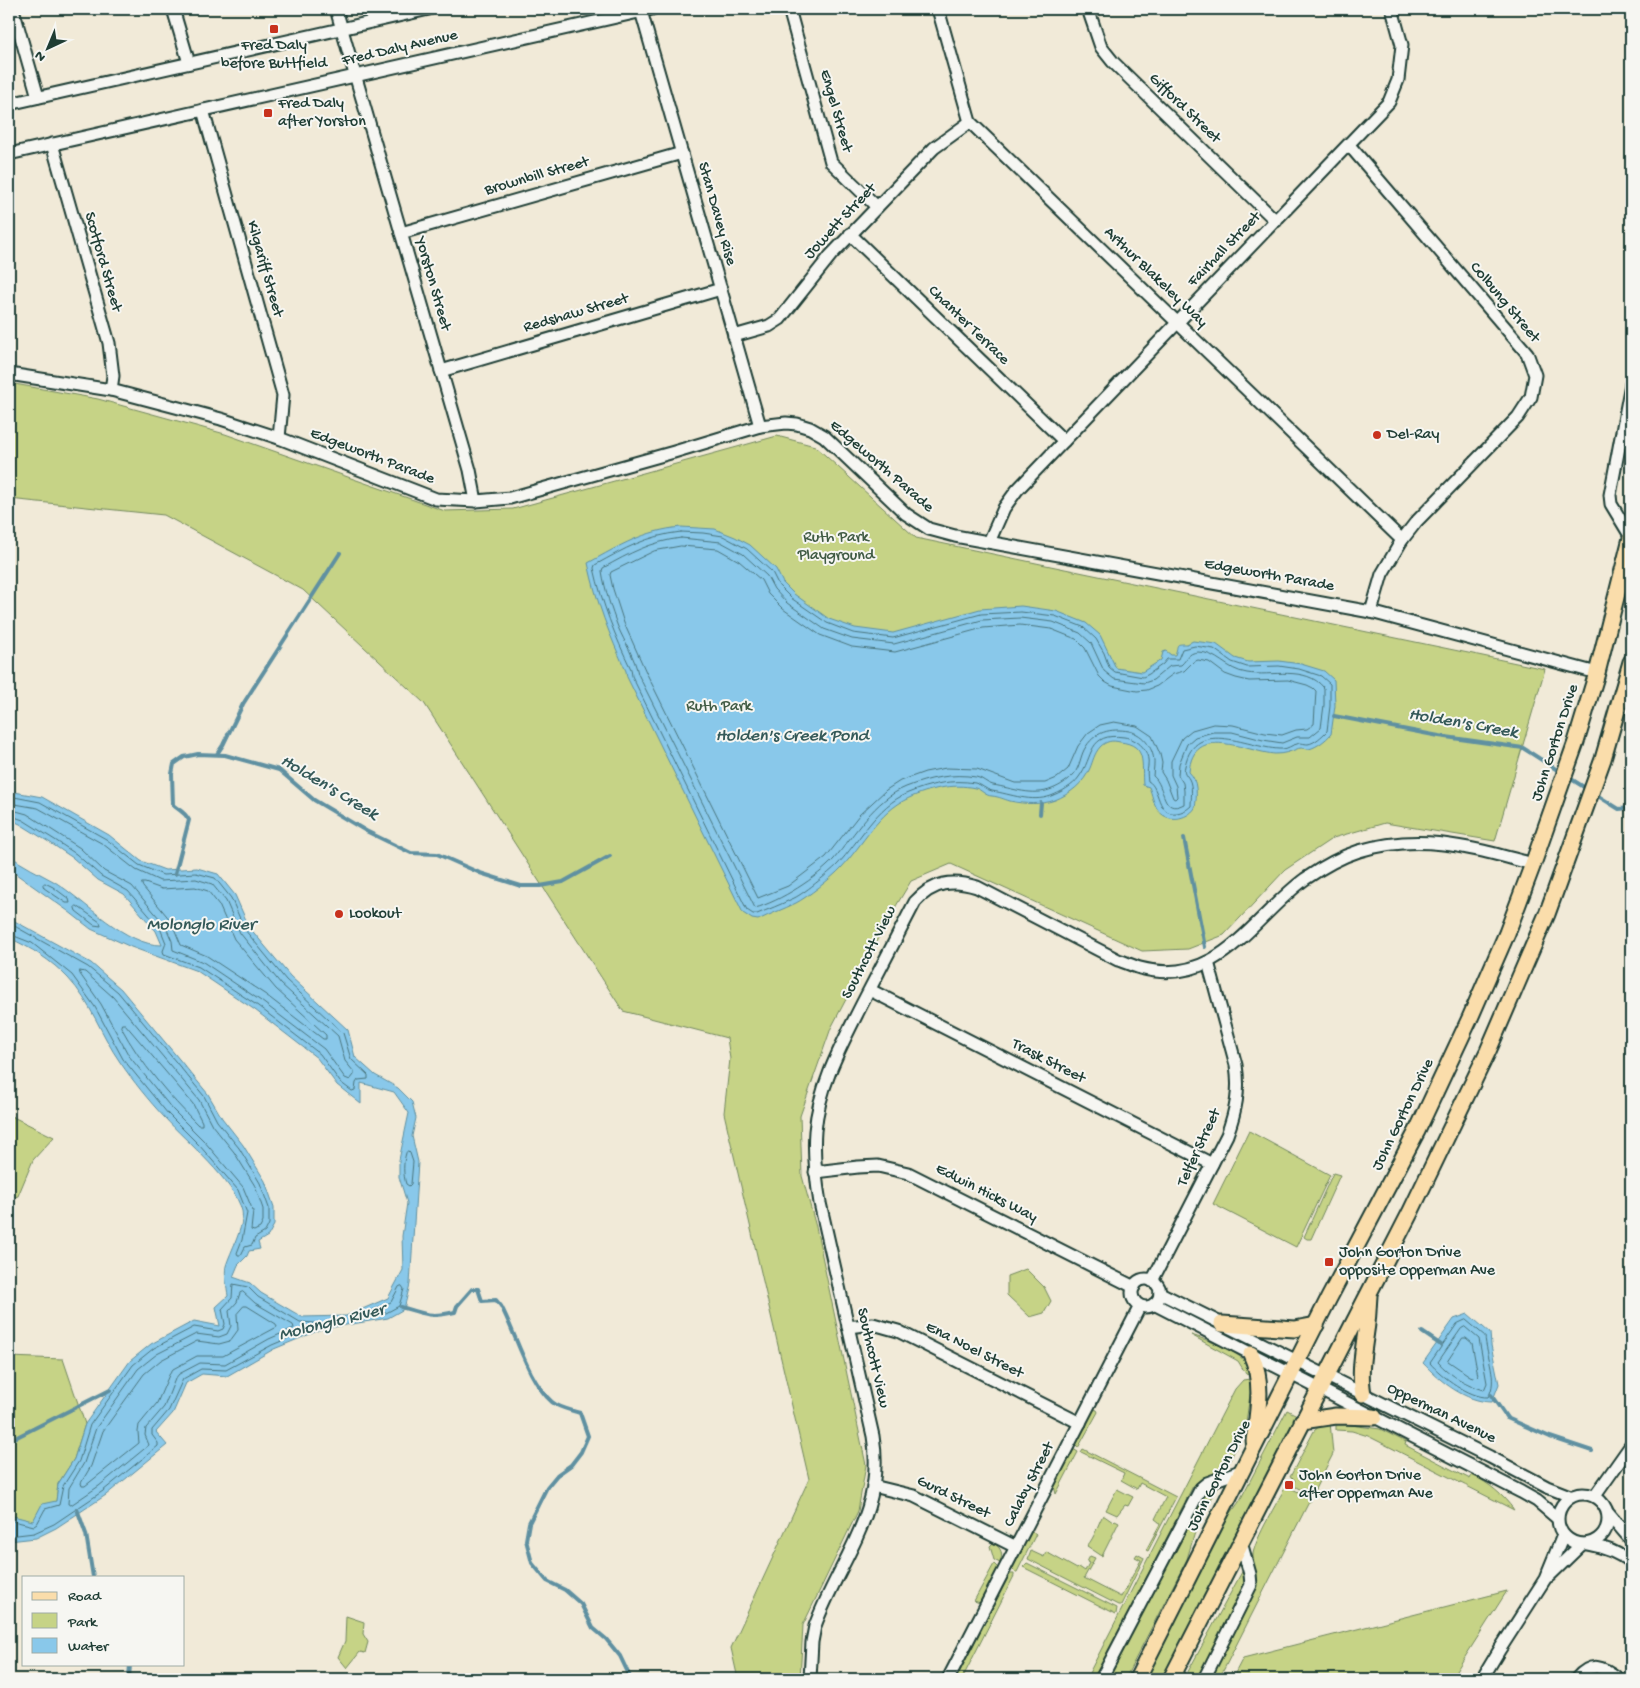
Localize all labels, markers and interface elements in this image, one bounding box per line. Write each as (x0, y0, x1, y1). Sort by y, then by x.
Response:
north arrow (22, 22, 72, 72)
marker: Fred Daly before Buttfield (268, 23, 280, 35)
street label: Fred Daly Avenue (339, 26, 460, 72)
place label: Fred Daly before Buttfield (221, 37, 329, 74)
text: N (32, 46, 50, 65)
street label: Engel Street (814, 68, 856, 156)
street label: Gifford Street (1144, 70, 1225, 149)
place label: Fred Daly after Yorston (277, 95, 366, 132)
marker: Fred Daly after Yorston (262, 107, 274, 119)
street label: Brownbill Street (482, 153, 593, 201)
street label: Stan Davey Rise (692, 160, 740, 269)
street label: Jowett Street (801, 179, 882, 264)
street label: Fairhall Street (1184, 207, 1267, 292)
street label: Scotford Street (79, 210, 126, 315)
street label: Kilgariff Street (241, 219, 287, 321)
street label: Arthur Blakeley Way (1099, 224, 1211, 332)
street label: Yorston Street (409, 233, 455, 334)
street label: Colbung Street (1465, 259, 1544, 348)
street label: Chanter Terrace (923, 282, 1013, 370)
street label: Redshaw Street (521, 290, 632, 338)
street label: Edgeworth Parade (825, 417, 938, 518)
street label: Edgeworth Parade (307, 425, 438, 490)
place label: Del-Ray (1386, 426, 1440, 445)
marker: Del-Ray (1371, 429, 1383, 441)
park label: Ruth Park Playground (797, 529, 876, 566)
street label: Edgeworth Parade (1202, 555, 1336, 597)
street label: John Gorton Drive (1528, 681, 1584, 804)
park label: Ruth Park (686, 698, 754, 717)
water label: Holden's Creek (1407, 704, 1521, 744)
water label: Holden's Creek Pond (716, 726, 871, 747)
water label: Holden's Creek (276, 751, 383, 826)
street label: Southcott View (838, 903, 902, 1003)
place label: Lookout (349, 905, 402, 924)
marker: Lookout (333, 908, 345, 920)
water label: Molonglo River (147, 915, 259, 936)
street label: Trask Street (1007, 1035, 1089, 1089)
street label: John Gorton Drive (1369, 1055, 1440, 1174)
street label: Telfer Street (1173, 1105, 1227, 1191)
street label: Edwin Hicks Way (932, 1160, 1040, 1228)
place label: John Gorton Drive opposite Opperman Ave (1339, 1244, 1496, 1281)
marker: John Gorton Drive opposite Opperman Ave (1323, 1256, 1335, 1268)
water label: Molonglo River (277, 1299, 391, 1346)
street label: Southcott View (851, 1306, 893, 1410)
street label: Ena Noel Street (922, 1318, 1027, 1384)
street label: Opperman Avenue (1383, 1379, 1499, 1449)
street label: John Gorton Drive (1184, 1417, 1256, 1535)
street label: Calaby Street (1000, 1438, 1060, 1531)
place label: John Gorton Drive after Opperman Ave (1299, 1467, 1433, 1504)
street label: Gurd Street (913, 1472, 994, 1525)
marker: John Gorton Drive after Opperman Ave (1283, 1479, 1295, 1491)
legend (22, 1576, 185, 1666)
text: Road (68, 1588, 102, 1606)
text: Park (67, 1614, 98, 1632)
text: Water (68, 1638, 110, 1656)

